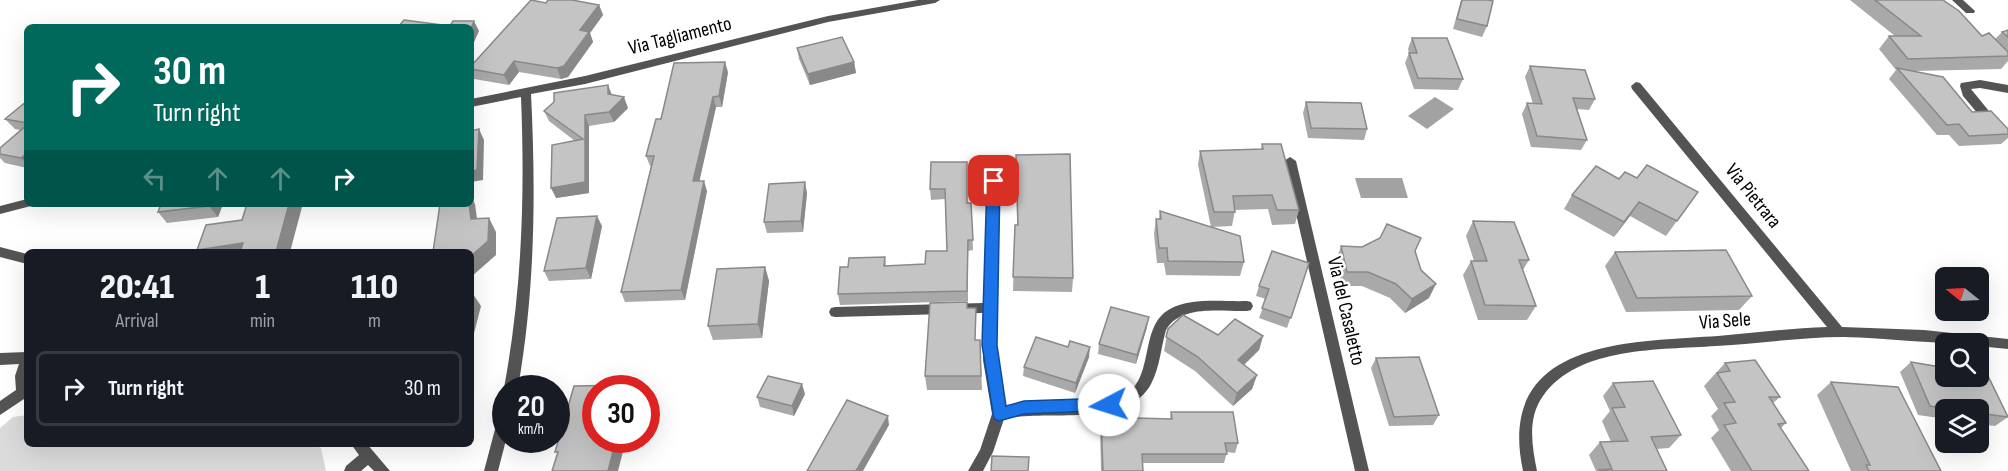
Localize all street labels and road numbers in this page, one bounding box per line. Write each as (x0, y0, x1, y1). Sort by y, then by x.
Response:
street label: Via Tagliamento (626, 12, 734, 60)
street label: Via Pietrara (1720, 159, 1786, 233)
street label: Via del Casaletto (1322, 254, 1370, 368)
street label: Via Sele (1698, 307, 1752, 335)

